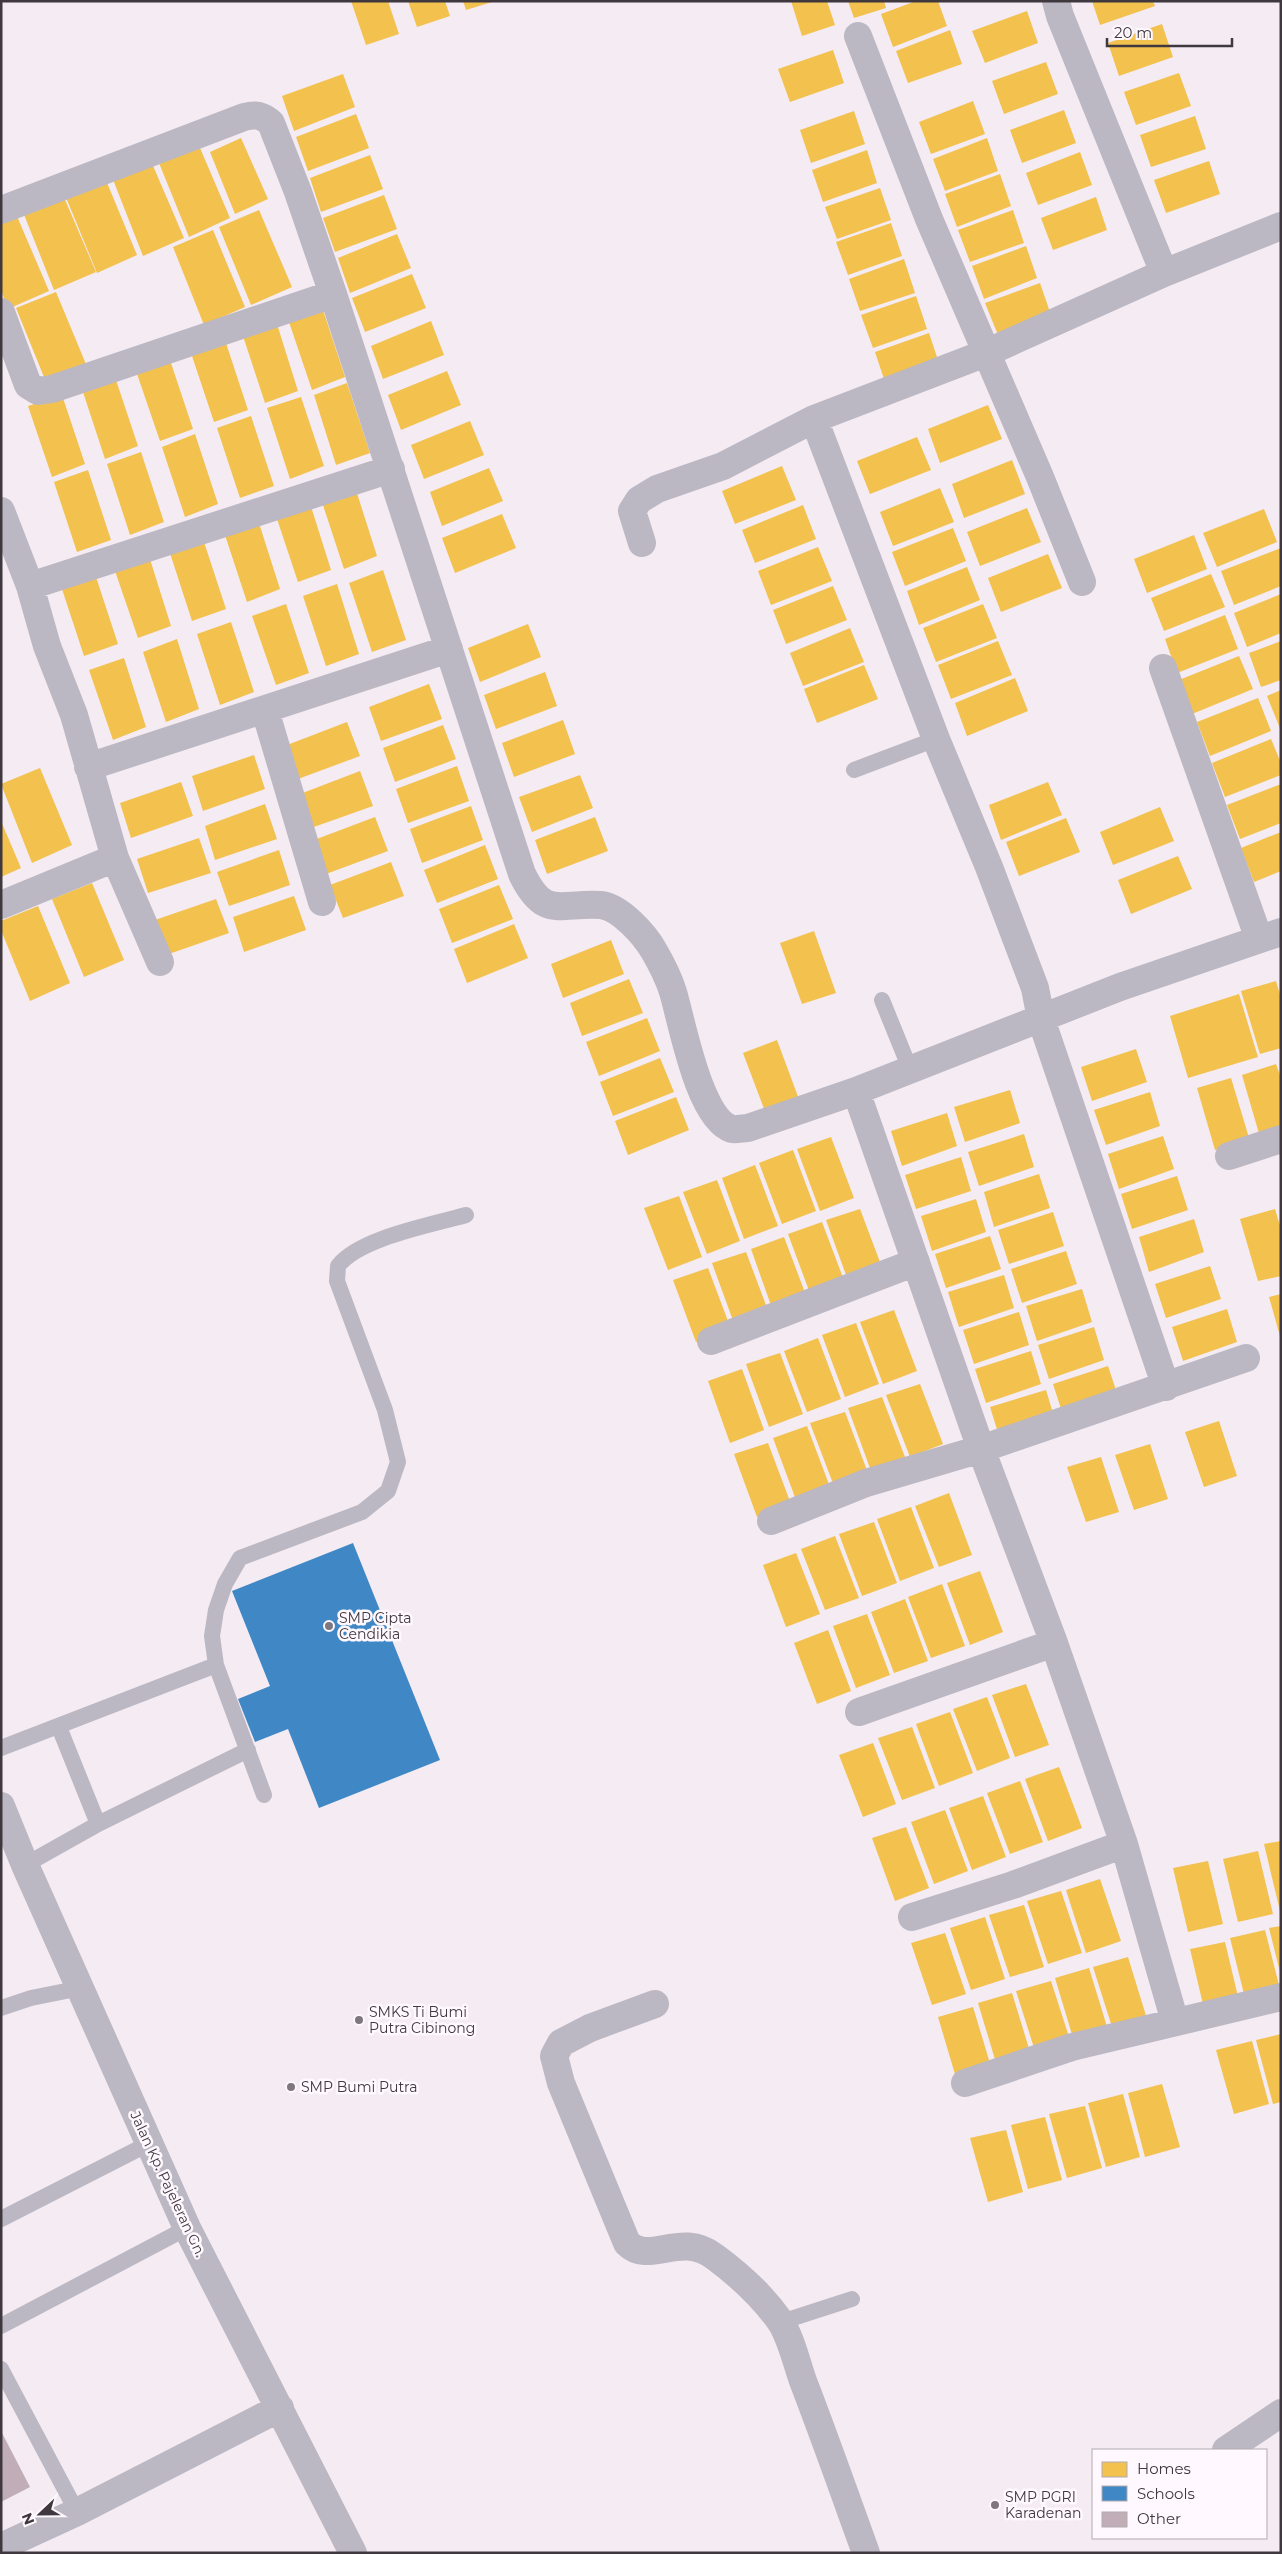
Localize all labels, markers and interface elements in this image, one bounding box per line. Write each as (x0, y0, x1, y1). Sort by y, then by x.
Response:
scale bar (1107, 15, 1232, 47)
text: 20 m (1114, 23, 1152, 42)
place label: SMP Cipta Cendikia (339, 1609, 412, 1643)
marker: SMP Cipta Cendikia (323, 1620, 335, 1632)
place label: SMKS Ti Bumi Putra Cibinong (369, 2003, 475, 2037)
marker: SMKS Ti Bumi Putra Cibinong (353, 2014, 365, 2026)
place label: SMP Bumi Putra (301, 2078, 417, 2096)
marker: SMP Bumi Putra (285, 2081, 297, 2093)
street label: Jalan Kp. Pajeleran Gn. (126, 2107, 210, 2260)
legend (1092, 2449, 1267, 2539)
text: Homes (1137, 2459, 1191, 2478)
text: Schools (1137, 2484, 1195, 2503)
place label: SMP PGRI Karadenan (1005, 2488, 1081, 2522)
north arrow (15, 2489, 65, 2539)
marker: SMP PGRI Karadenan (989, 2499, 1001, 2511)
text: Other (1137, 2509, 1181, 2528)
text: N (17, 2510, 38, 2527)

